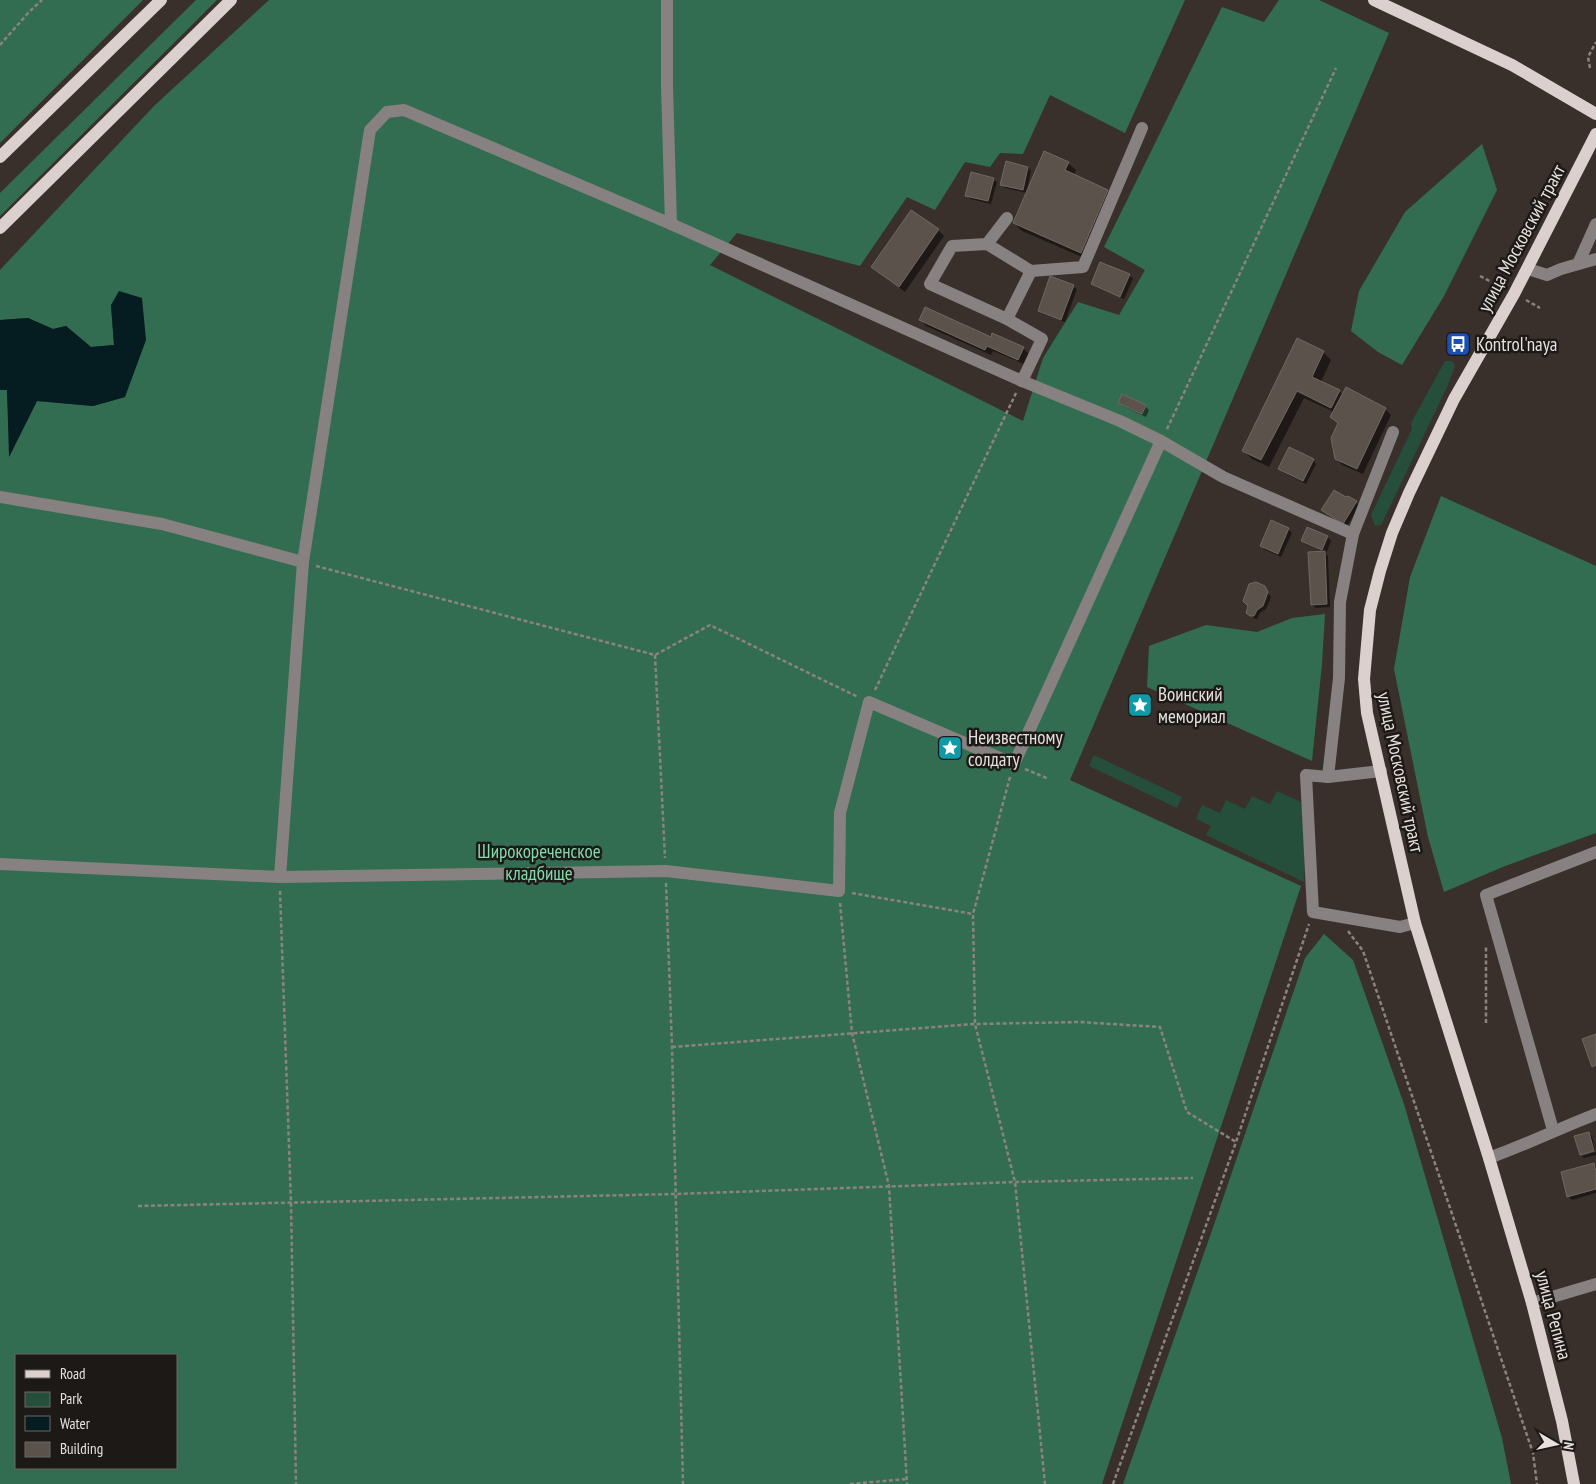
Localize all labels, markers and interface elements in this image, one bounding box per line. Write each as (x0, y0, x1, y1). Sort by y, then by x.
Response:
street label: улица Московский тракт (1472, 159, 1570, 316)
bus stop icon: Kontrol'naya (1445, 331, 1471, 357)
place label: Kontrol'naya (1476, 332, 1557, 356)
place label: Воинский мемориал (1158, 682, 1226, 728)
street label: улица Московский тракт (1372, 690, 1430, 855)
place icon: Воинский мемориал (1127, 692, 1153, 718)
place label: Неизвестному солдату (968, 725, 1063, 771)
place icon: Неизвестному солдату (937, 735, 963, 761)
park label: Широкореченское кладбище (477, 839, 601, 885)
street label: улица Репина (1531, 1268, 1577, 1362)
legend (15, 1354, 178, 1469)
text: Road (60, 1364, 86, 1383)
text: Park (60, 1389, 82, 1408)
text: Water (60, 1414, 91, 1433)
north arrow (1531, 1419, 1581, 1469)
text: Building (60, 1439, 103, 1458)
text: N (1559, 1441, 1578, 1451)

